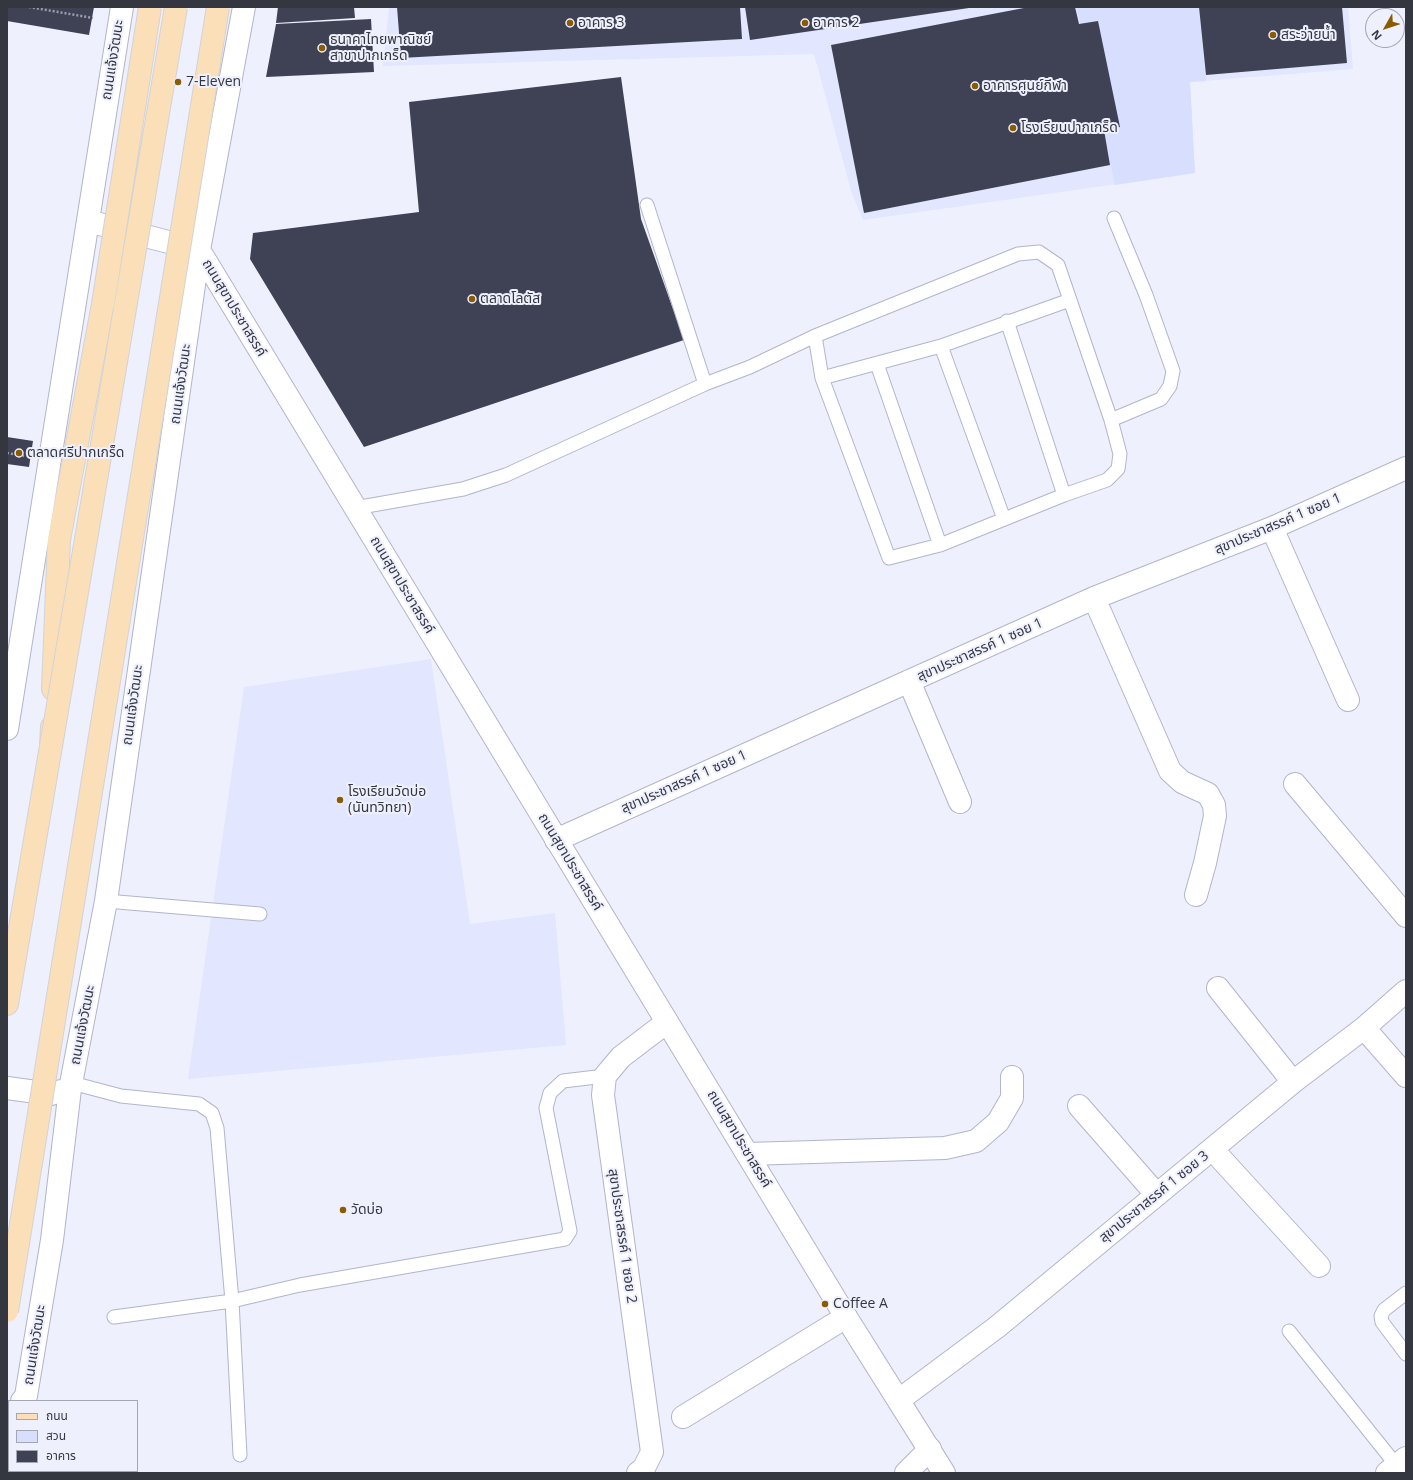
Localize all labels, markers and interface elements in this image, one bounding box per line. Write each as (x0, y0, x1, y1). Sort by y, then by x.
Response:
north arrow (1365, 8, 1405, 48)
place label: อาคาร 3 (578, 15, 624, 31)
place label: อาคาร 2 (813, 15, 859, 31)
marker: อาคาร 3 (565, 18, 575, 28)
marker: อาคาร 2 (800, 18, 810, 28)
street label: ถนนแจ้งวัฒนะ (98, 19, 128, 101)
place label: สระว่ายน้ำ (1281, 27, 1336, 43)
text: N (1367, 27, 1385, 43)
marker: สระว่ายน้ำ (1268, 30, 1278, 40)
place label: ธนาคาไทยพาณิชย์ สาขาปากเกร็ด (330, 32, 431, 64)
marker: ธนาคาไทยพาณิชย์ สาขาปากเกร็ด (317, 43, 327, 53)
place label: 7-Eleven (186, 74, 241, 90)
marker: 7-Eleven (173, 77, 183, 87)
place label: อาคารศูนย์กีฬา (983, 78, 1067, 94)
marker: อาคารศูนย์กีฬา (970, 81, 980, 91)
place label: โรงเรียนปากเกร็ด (1021, 120, 1118, 136)
marker: โรงเรียนปากเกร็ด (1008, 123, 1018, 133)
street label: ถนนสุขาประชาสรรค์ (198, 256, 270, 360)
place label: ตลาดโลตัส (480, 291, 540, 307)
marker: ตลาดโลตัส (467, 294, 477, 304)
street label: ถนนแจ้งวัฒนะ (167, 343, 195, 425)
place label: ตลาดศรีปากเกร็ด (27, 445, 124, 461)
marker: ตลาดศรีปากเกร็ด (14, 448, 24, 458)
street label: สุขาประชาสรรค์ 1 ซอย 1 (1212, 490, 1344, 558)
street label: ถนนสุขาประชาสรรค์ (366, 533, 438, 637)
street label: สุขาประชาสรรค์ 1 ซอย 1 (914, 615, 1046, 685)
street label: ถนนแจ้งวัฒนะ (119, 664, 147, 746)
street label: สุขาประชาสรรค์ 1 ซอย 1 (618, 747, 750, 817)
place label: โรงเรียนวัดบ่อ (นันทวิทยา) (348, 784, 426, 816)
marker: โรงเรียนวัดบ่อ (นันทวิทยา) (335, 795, 345, 805)
street label: ถนนสุขาประชาสรรค์ (534, 810, 606, 914)
street label: ถนนแจ้งวัฒนะ (67, 984, 99, 1066)
street label: ถนนสุขาประชาสรรค์ (703, 1087, 775, 1191)
street label: สุขาประชาสรรค์ 1 ซอย 3 (1096, 1148, 1212, 1246)
street label: สุขาประชาสรรค์ 1 ซอย 2 (604, 1167, 640, 1305)
place label: วัดบ่อ (351, 1202, 383, 1218)
marker: วัดบ่อ (338, 1205, 348, 1215)
place label: Coffee A (833, 1296, 888, 1312)
marker: Coffee A (820, 1299, 830, 1309)
street label: ถนนแจ้งวัฒนะ (20, 1304, 50, 1386)
legend (8, 1400, 138, 1472)
text: ถนน (46, 1407, 68, 1424)
text: สวน (46, 1427, 66, 1444)
text: อาคาร (46, 1447, 76, 1464)

